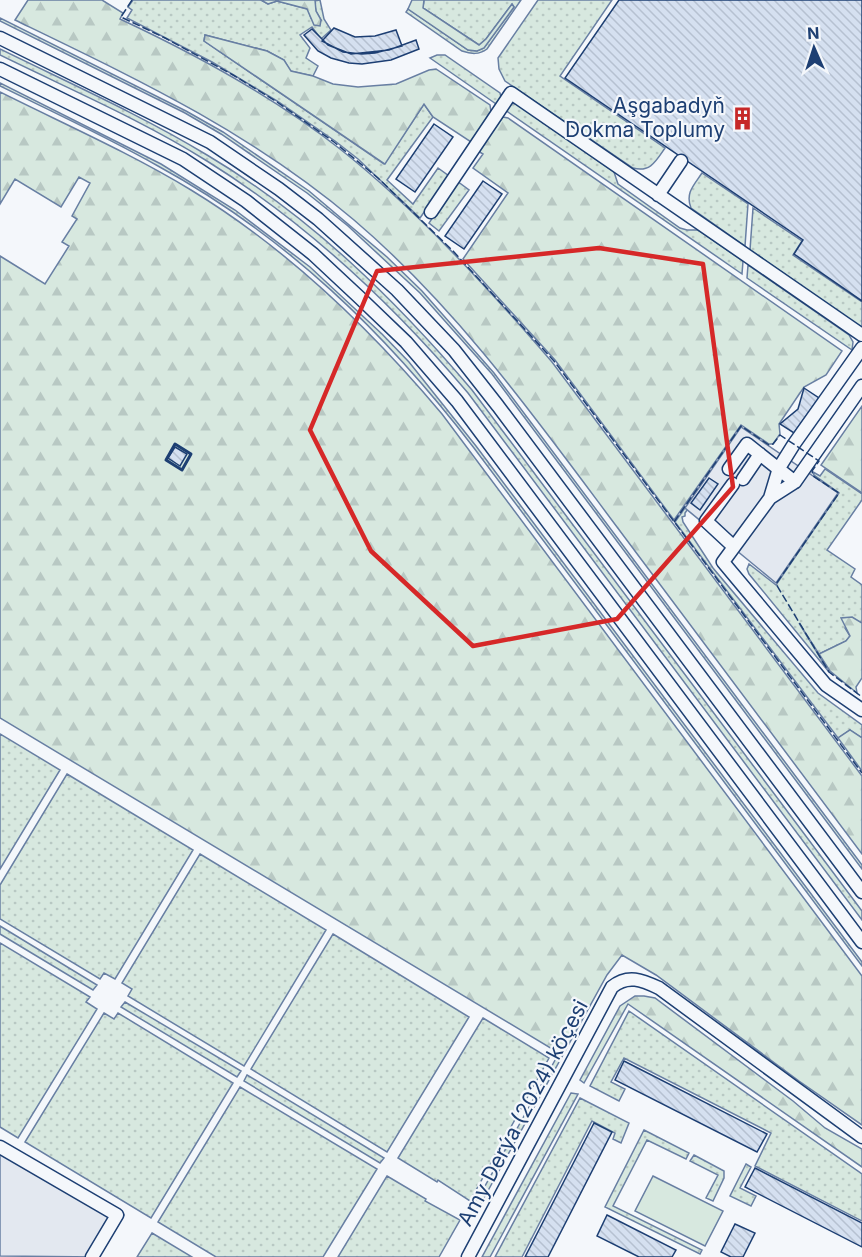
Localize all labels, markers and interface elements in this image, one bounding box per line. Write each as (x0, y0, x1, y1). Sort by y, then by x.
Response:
north arrow (784, 18, 844, 78)
text: N (807, 23, 820, 43)
place label: Aşgabadyň Dokma Toplumy (565, 93, 725, 142)
building icon: Aşgabadyň Dokma Toplumy (730, 105, 756, 131)
street label: Amy Derýa (2024) köçesi (452, 995, 593, 1230)

